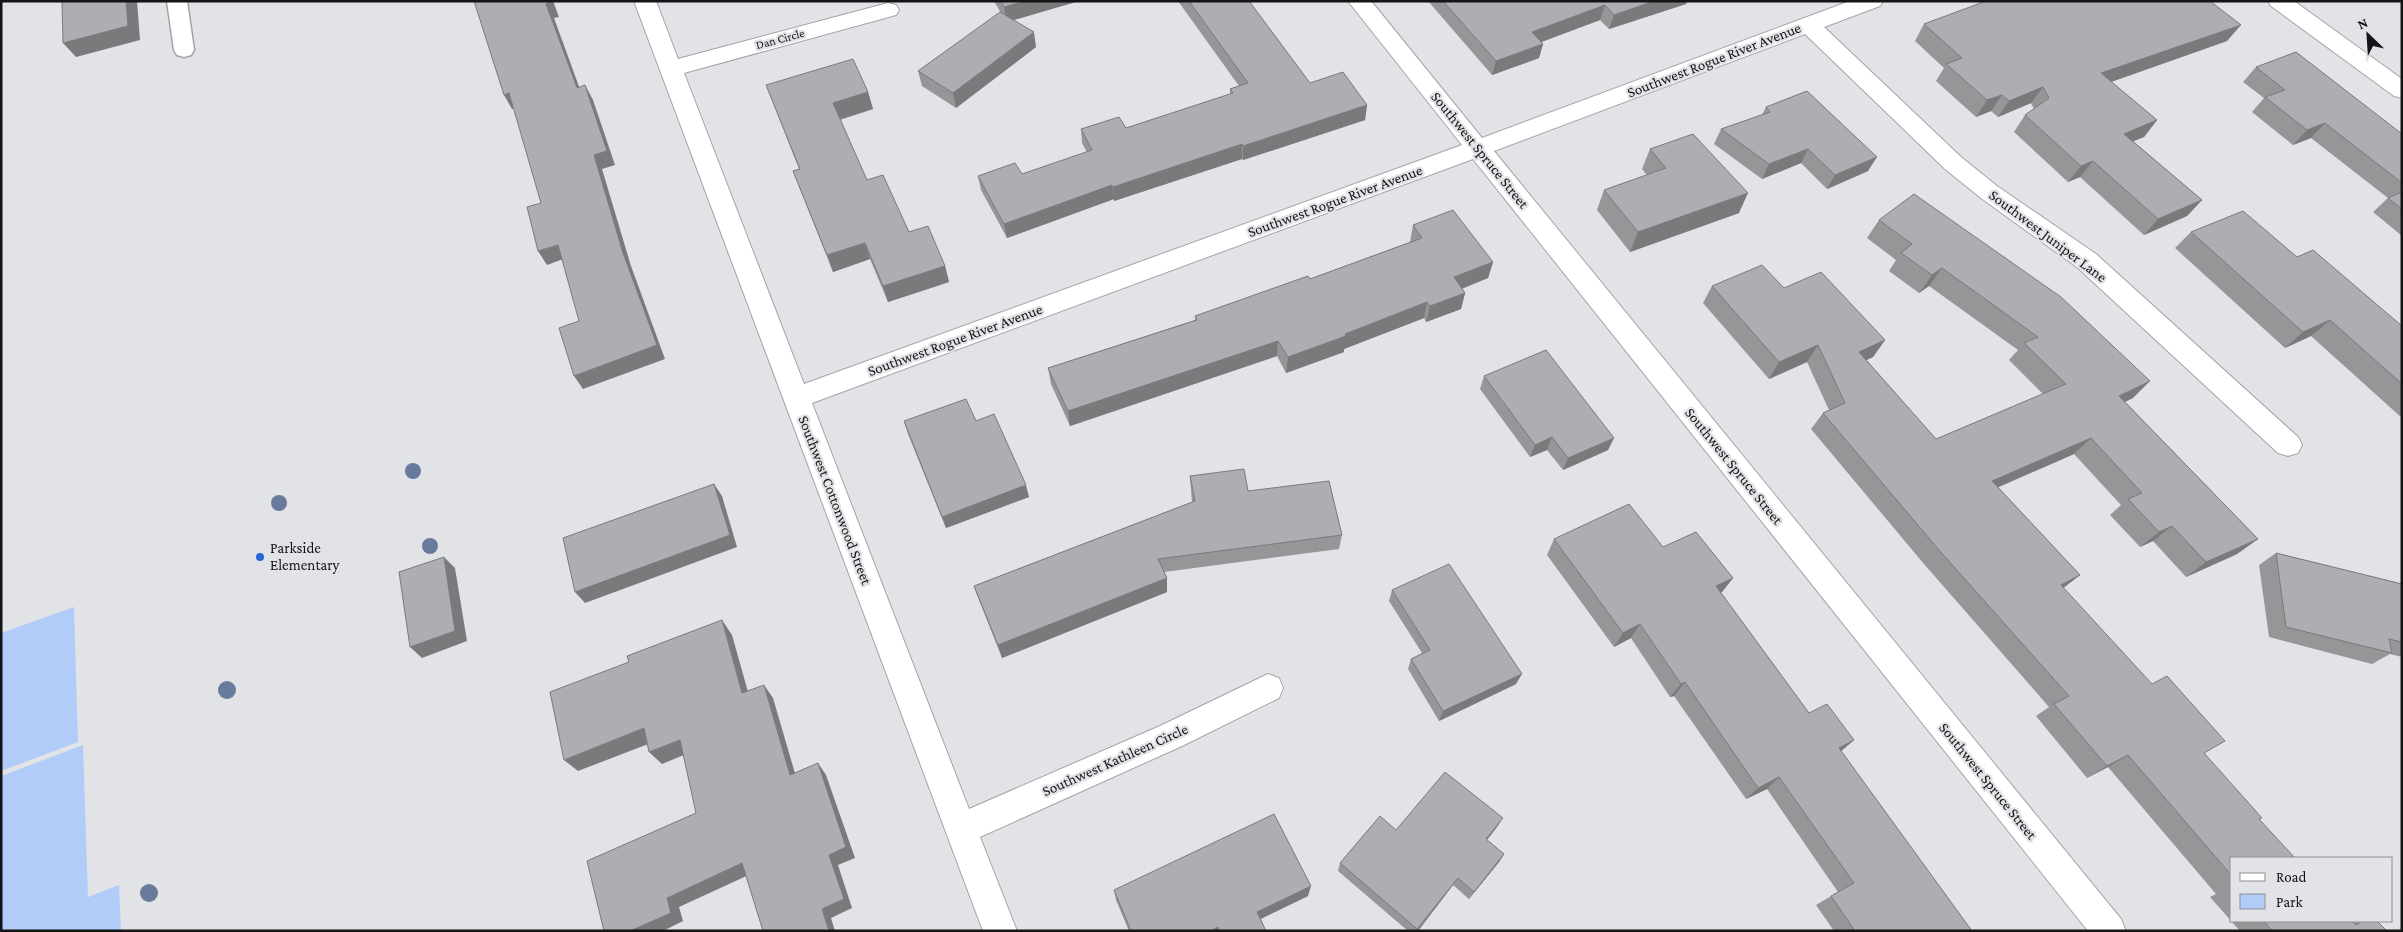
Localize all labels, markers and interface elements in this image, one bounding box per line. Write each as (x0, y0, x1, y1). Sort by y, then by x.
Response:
north arrow (2343, 10, 2393, 60)
text: N (2355, 14, 2371, 32)
street label: Southwest Rogue River Avenue (1625, 19, 1804, 101)
street label: Dan Circle (754, 26, 806, 52)
street label: Southwest Spruce Street (1427, 88, 1533, 213)
street label: Southwest Rogue River Avenue (1245, 162, 1425, 241)
street label: Southwest Juniper Lane (1986, 187, 2110, 286)
street label: Southwest Rogue River Avenue (865, 301, 1045, 380)
street label: Southwest Spruce Street (1681, 404, 1787, 529)
street label: Southwest Cottonwood Street (795, 413, 875, 588)
place label: Parkside Elementary (270, 540, 340, 574)
marker: Parkside Elementary (254, 551, 266, 563)
street label: Southwest Spruce Street (1935, 719, 2041, 844)
street label: Southwest Kathleen Circle (1040, 721, 1191, 799)
legend (2230, 857, 2393, 922)
text: Road (2276, 869, 2307, 885)
text: Park (2276, 894, 2303, 910)

